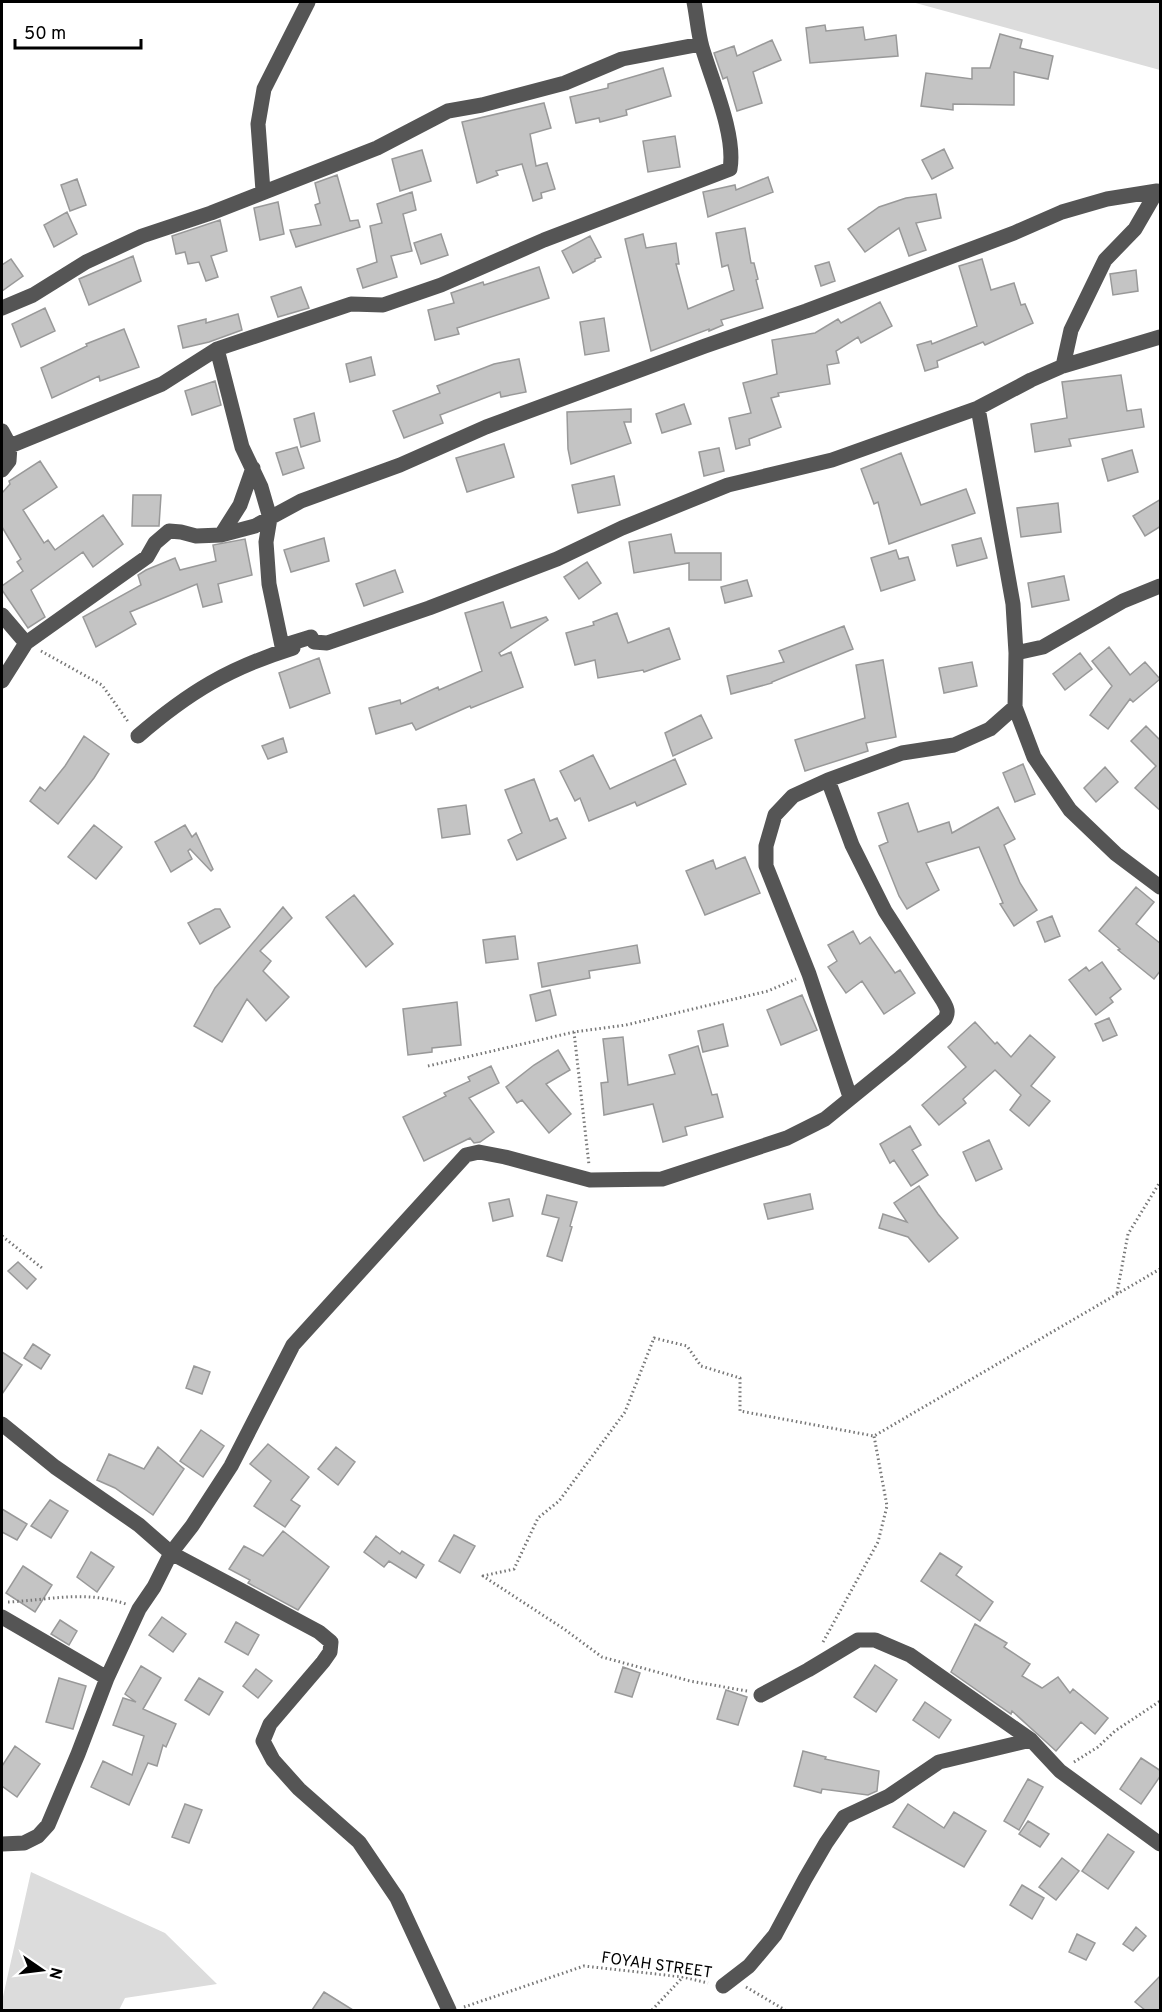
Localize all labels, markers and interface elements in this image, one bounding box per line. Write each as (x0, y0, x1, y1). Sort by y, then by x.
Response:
scale bar (15, 12, 141, 50)
text: 50 m (24, 23, 66, 46)
north arrow (12, 1940, 72, 2000)
street label: FOYAH STREET (600, 1948, 713, 1984)
text: N (44, 1965, 66, 1981)

